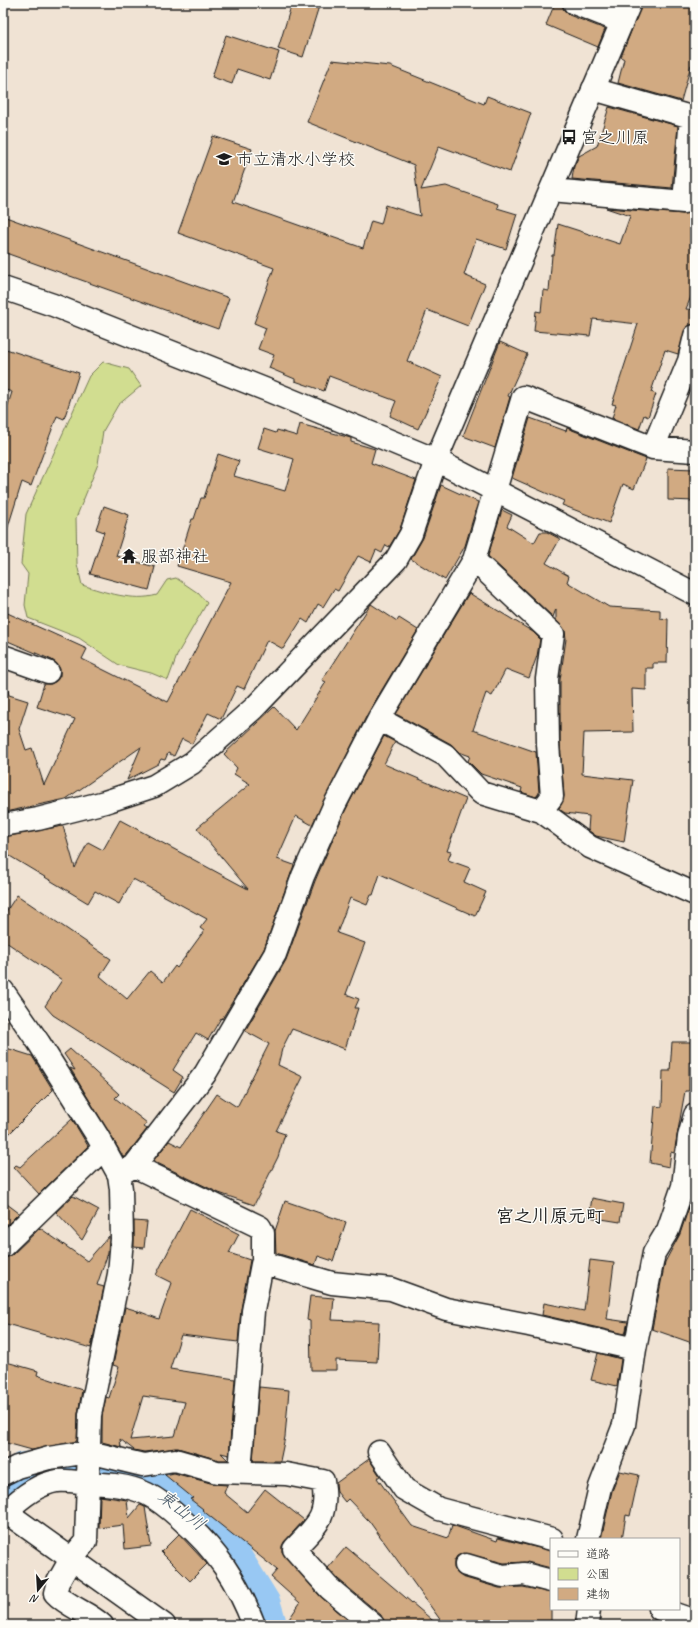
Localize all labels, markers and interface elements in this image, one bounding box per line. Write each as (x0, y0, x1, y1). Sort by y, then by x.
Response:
place label: 宮之川原 (581, 127, 649, 148)
bus stop icon: 宮之川原 (560, 128, 578, 146)
place label: 市立清水小学校 (236, 149, 355, 170)
school or university icon: 市立清水小学校 (215, 150, 233, 168)
place label: 服部神社 (141, 546, 209, 567)
temple icon: 服部神社 (120, 547, 138, 565)
district label: 宮之川原元町 (496, 1205, 604, 1227)
water label: 東山川 (154, 1485, 210, 1535)
legend (550, 1538, 680, 1610)
text: 道路 (586, 1546, 610, 1562)
text: 公園 (586, 1566, 610, 1582)
north arrow (18, 1570, 58, 1610)
text: 建物 (586, 1586, 610, 1602)
text: N (27, 1591, 40, 1607)

